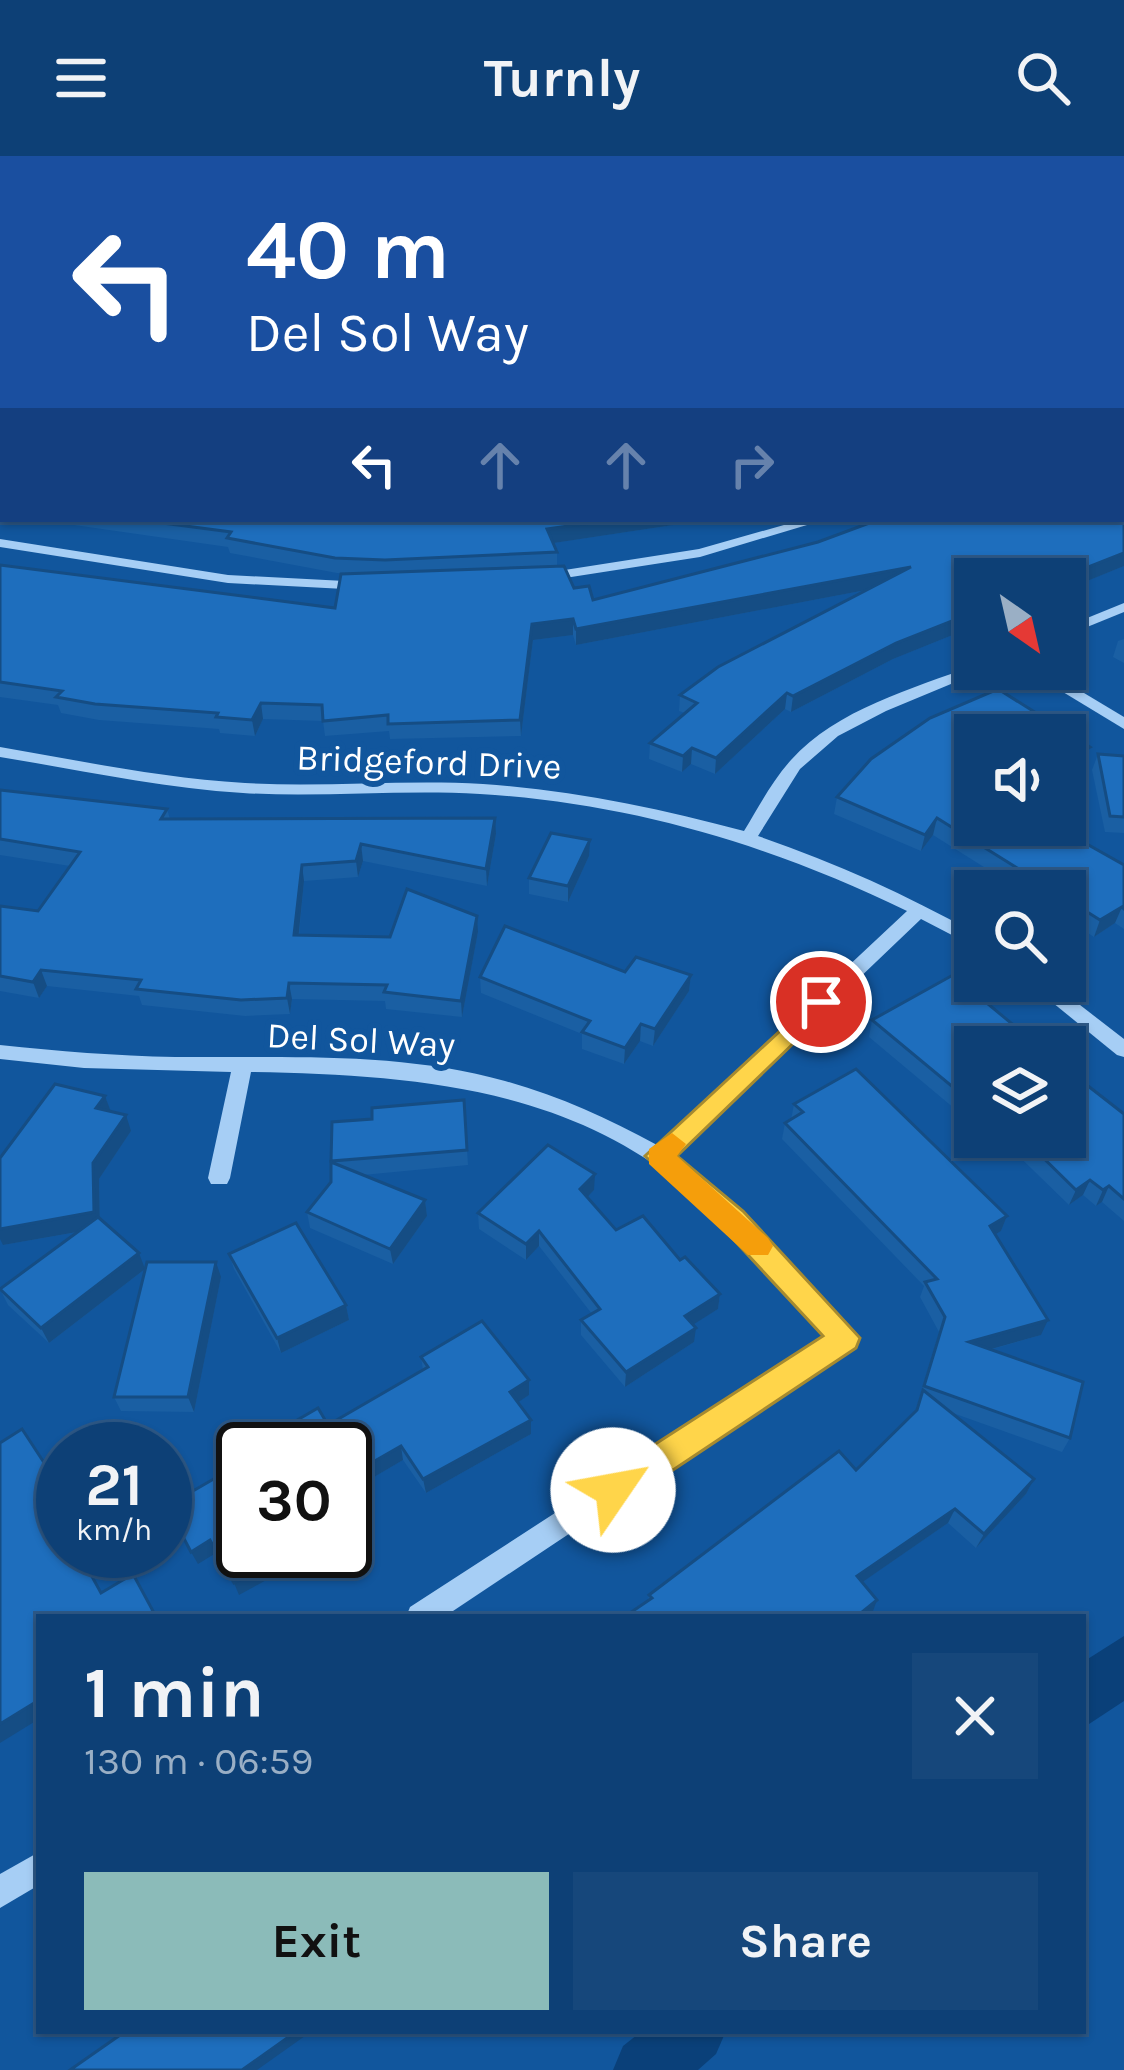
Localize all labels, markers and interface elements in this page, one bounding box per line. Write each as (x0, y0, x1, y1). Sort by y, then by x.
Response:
icon: menu (48, 45, 114, 111)
icon: search (1010, 45, 1076, 111)
text: Turnly (484, 46, 640, 110)
text: 40 m (246, 201, 450, 299)
icon: left (48, 204, 204, 360)
text: Del Sol Way (246, 301, 529, 365)
icon: left (341, 432, 407, 498)
icon: ahead (467, 432, 533, 498)
icon: ahead (593, 432, 659, 498)
icon: right (719, 432, 785, 498)
north arrow (954, 558, 1086, 690)
map controls (954, 558, 1086, 1158)
button: sound (954, 714, 1086, 846)
street label: Bridgeford Drive (296, 736, 562, 788)
button: search (954, 870, 1086, 1002)
pin (770, 951, 872, 1053)
icon: arrive (788, 969, 854, 1035)
street label: Del Sol Way (266, 1014, 456, 1066)
button: layers (954, 1026, 1086, 1158)
speed limit sign: 30 (216, 1422, 372, 1578)
position arrow (550, 1427, 676, 1553)
text: 21 (85, 1450, 143, 1520)
text: km/h (76, 1512, 152, 1548)
text: 1 min (84, 1651, 265, 1735)
button: close (912, 1653, 1038, 1779)
text: 130 m · 06:59 (84, 1738, 313, 1784)
button: Exit (84, 1872, 549, 2010)
button: Share (573, 1872, 1038, 2010)

